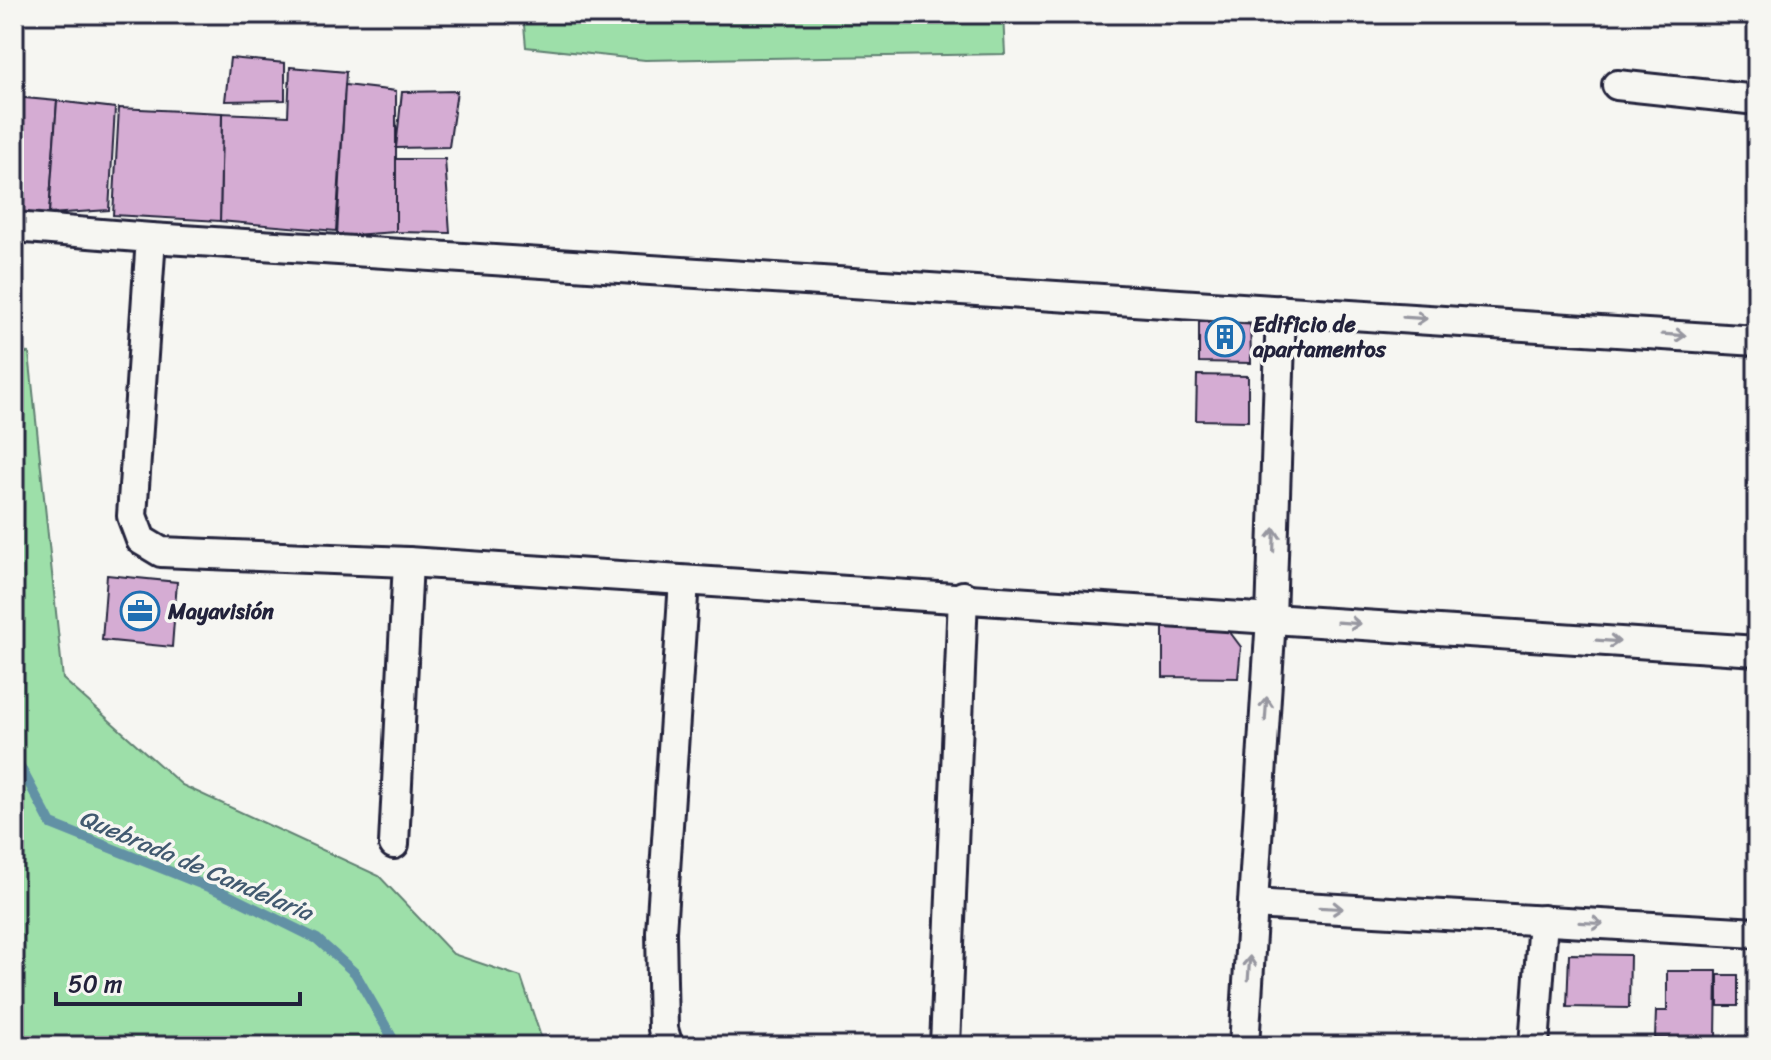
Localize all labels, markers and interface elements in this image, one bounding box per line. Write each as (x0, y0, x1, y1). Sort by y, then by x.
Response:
place label: Edificio de apartamentos (1252, 305, 1387, 369)
one-way arrow (1401, 311, 1428, 326)
building icon: Edificio de apartamentos (1204, 316, 1246, 358)
one-way arrow (1660, 328, 1687, 343)
one-way arrow (1266, 527, 1281, 554)
office icon: Mayavisión (119, 590, 161, 632)
place label: Mayavisión (167, 592, 274, 631)
one-way arrow (1335, 616, 1362, 631)
one-way arrow (1595, 634, 1621, 649)
one-way arrow (1258, 696, 1273, 723)
water label: Quebrada de Candelaria (73, 797, 321, 934)
one-way arrow (1317, 901, 1344, 916)
one-way arrow (1577, 916, 1604, 931)
one-way arrow (1242, 955, 1257, 982)
scale bar (56, 956, 300, 1006)
text: 50 m (68, 963, 123, 1005)

